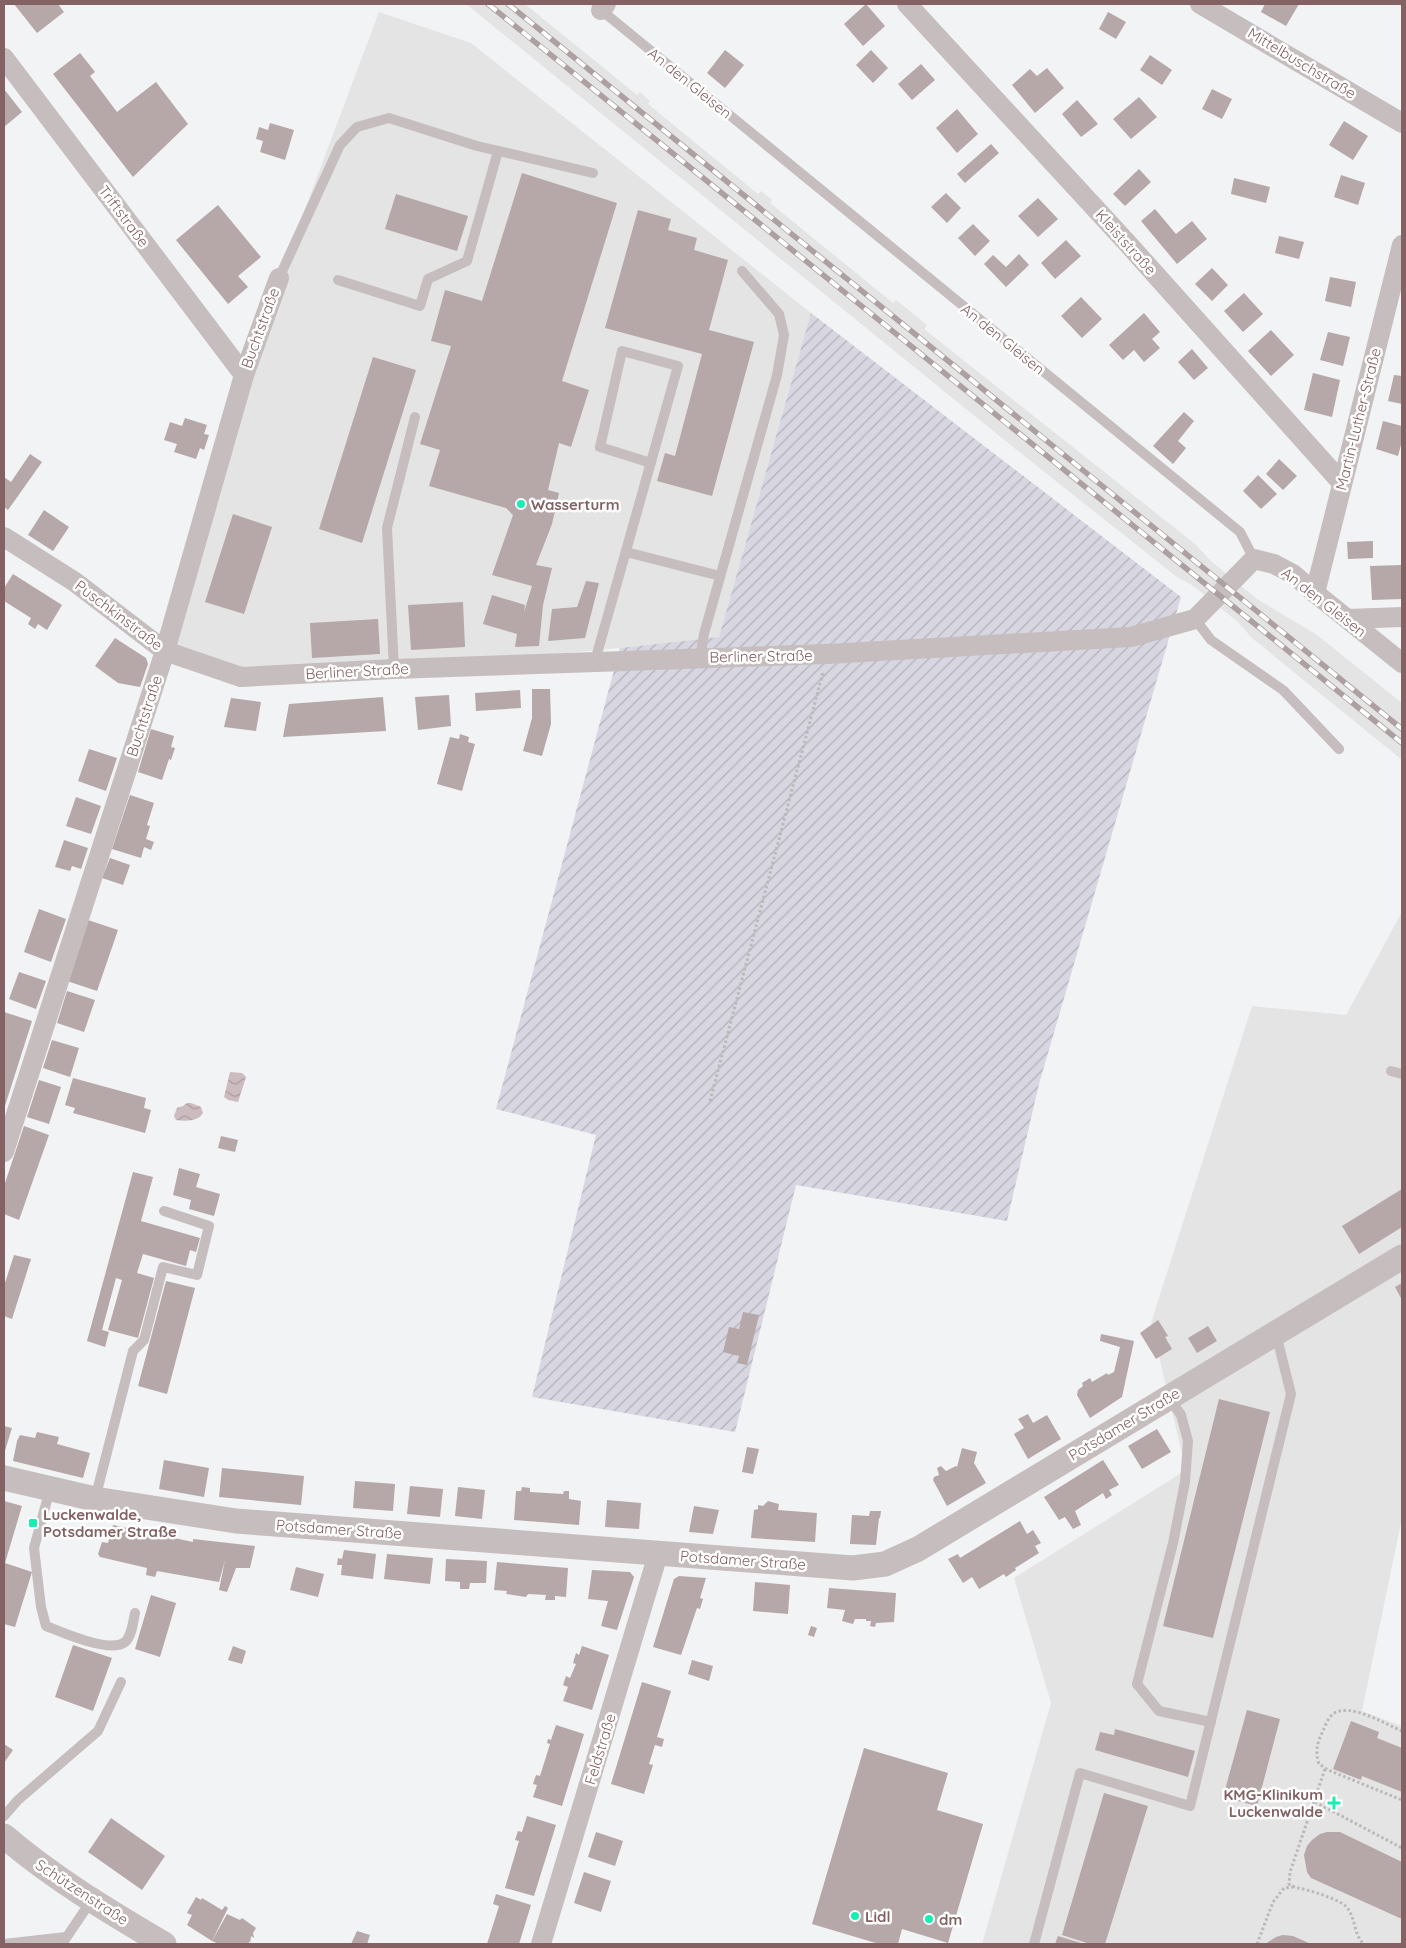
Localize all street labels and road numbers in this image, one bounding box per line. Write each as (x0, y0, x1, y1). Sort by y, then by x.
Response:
street label: Mittelbuschstraße (1244, 23, 1360, 103)
street label: An den Gleisen (644, 43, 736, 123)
street label: Triftstraße (95, 181, 153, 251)
street label: Kleiststraße (1092, 205, 1160, 279)
street label: Buchtstraße (237, 285, 283, 371)
street label: An den Gleisen (957, 299, 1049, 379)
street label: Martin-Luther-Straße (1331, 346, 1385, 492)
street label: An den Gleisen (1278, 563, 1370, 641)
street label: Puschkinstraße (71, 576, 167, 654)
street label: Berliner Straße (709, 646, 813, 666)
street label: Berliner Straße (305, 659, 409, 683)
street label: Buchtstraße (122, 673, 166, 759)
street label: Potsdamer Straße (1065, 1383, 1183, 1465)
street label: Potsdamer Straße (275, 1515, 403, 1543)
street label: Potsdamer Straße (679, 1546, 807, 1574)
street label: Feldstraße (580, 1711, 620, 1787)
street label: Schützenstraße (32, 1855, 132, 1929)

